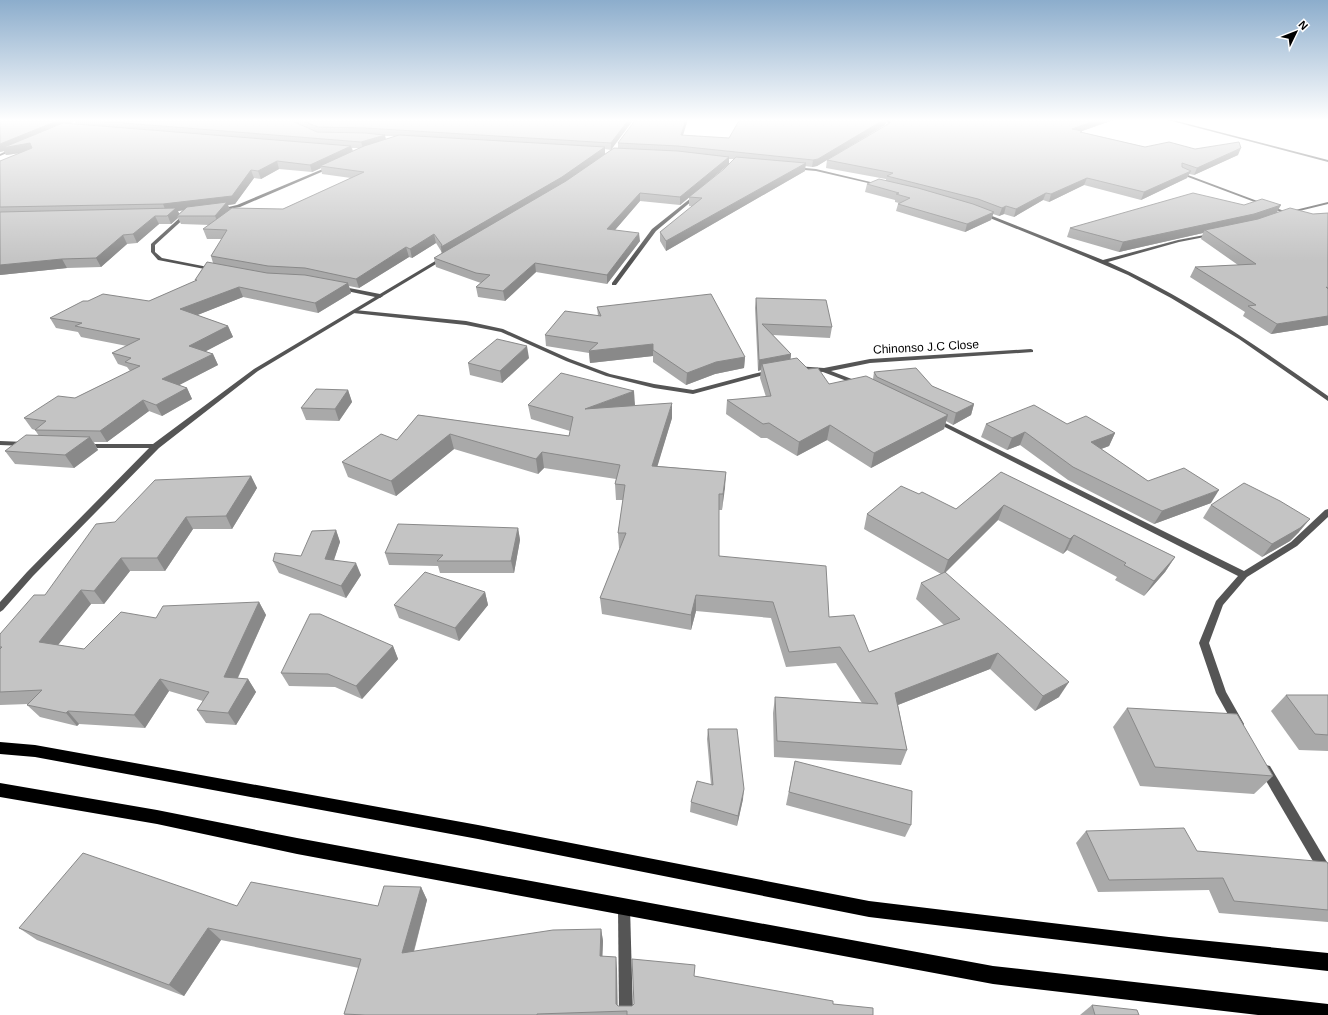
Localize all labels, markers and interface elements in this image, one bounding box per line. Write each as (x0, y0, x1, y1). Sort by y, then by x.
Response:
north arrow (1276, 12, 1316, 52)
text: N (1296, 18, 1310, 32)
street label: Chinonso J.C Close (873, 337, 980, 357)

